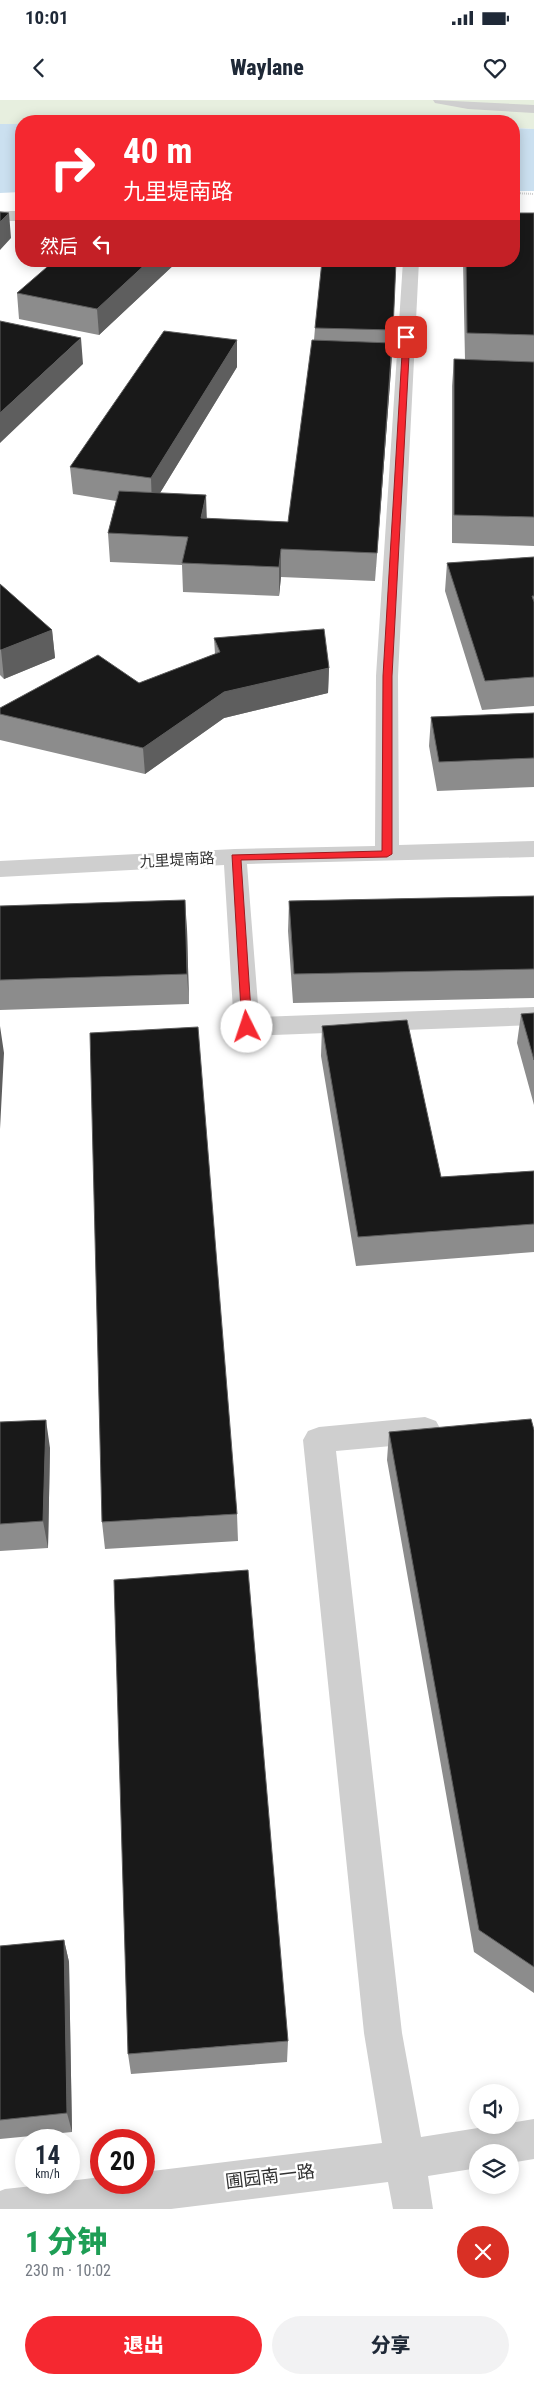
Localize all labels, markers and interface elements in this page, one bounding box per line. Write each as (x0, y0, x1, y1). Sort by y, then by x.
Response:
text: 10:01 (25, 6, 69, 29)
icon: back (25, 54, 53, 82)
icon: heart (481, 54, 509, 82)
text: Waylane (230, 55, 304, 80)
text: 40 m (123, 131, 192, 172)
icon: right (40, 135, 105, 200)
text: 九里堤南路 (123, 179, 233, 204)
icon: left (88, 230, 116, 258)
text: 然后 (40, 235, 78, 258)
pin (385, 316, 427, 358)
icon: arrive (392, 323, 420, 351)
street label: 九里堤南路 (139, 849, 215, 871)
position arrow (220, 1000, 272, 1052)
map controls (469, 2084, 519, 2194)
button: sound (469, 2084, 519, 2134)
speed limit sign: 20 (90, 2129, 155, 2194)
text: 14 (35, 2141, 60, 2170)
button: layers (469, 2144, 519, 2194)
street label: 圃园南一路 (224, 2160, 316, 2192)
text: km/h (35, 2167, 60, 2181)
text: 1 分钟 (25, 2224, 107, 2259)
button: close (457, 2226, 509, 2278)
text: 230 m · 10:02 (25, 2261, 111, 2280)
button: 退出 (25, 2316, 262, 2374)
button: 分享 (272, 2316, 509, 2374)

